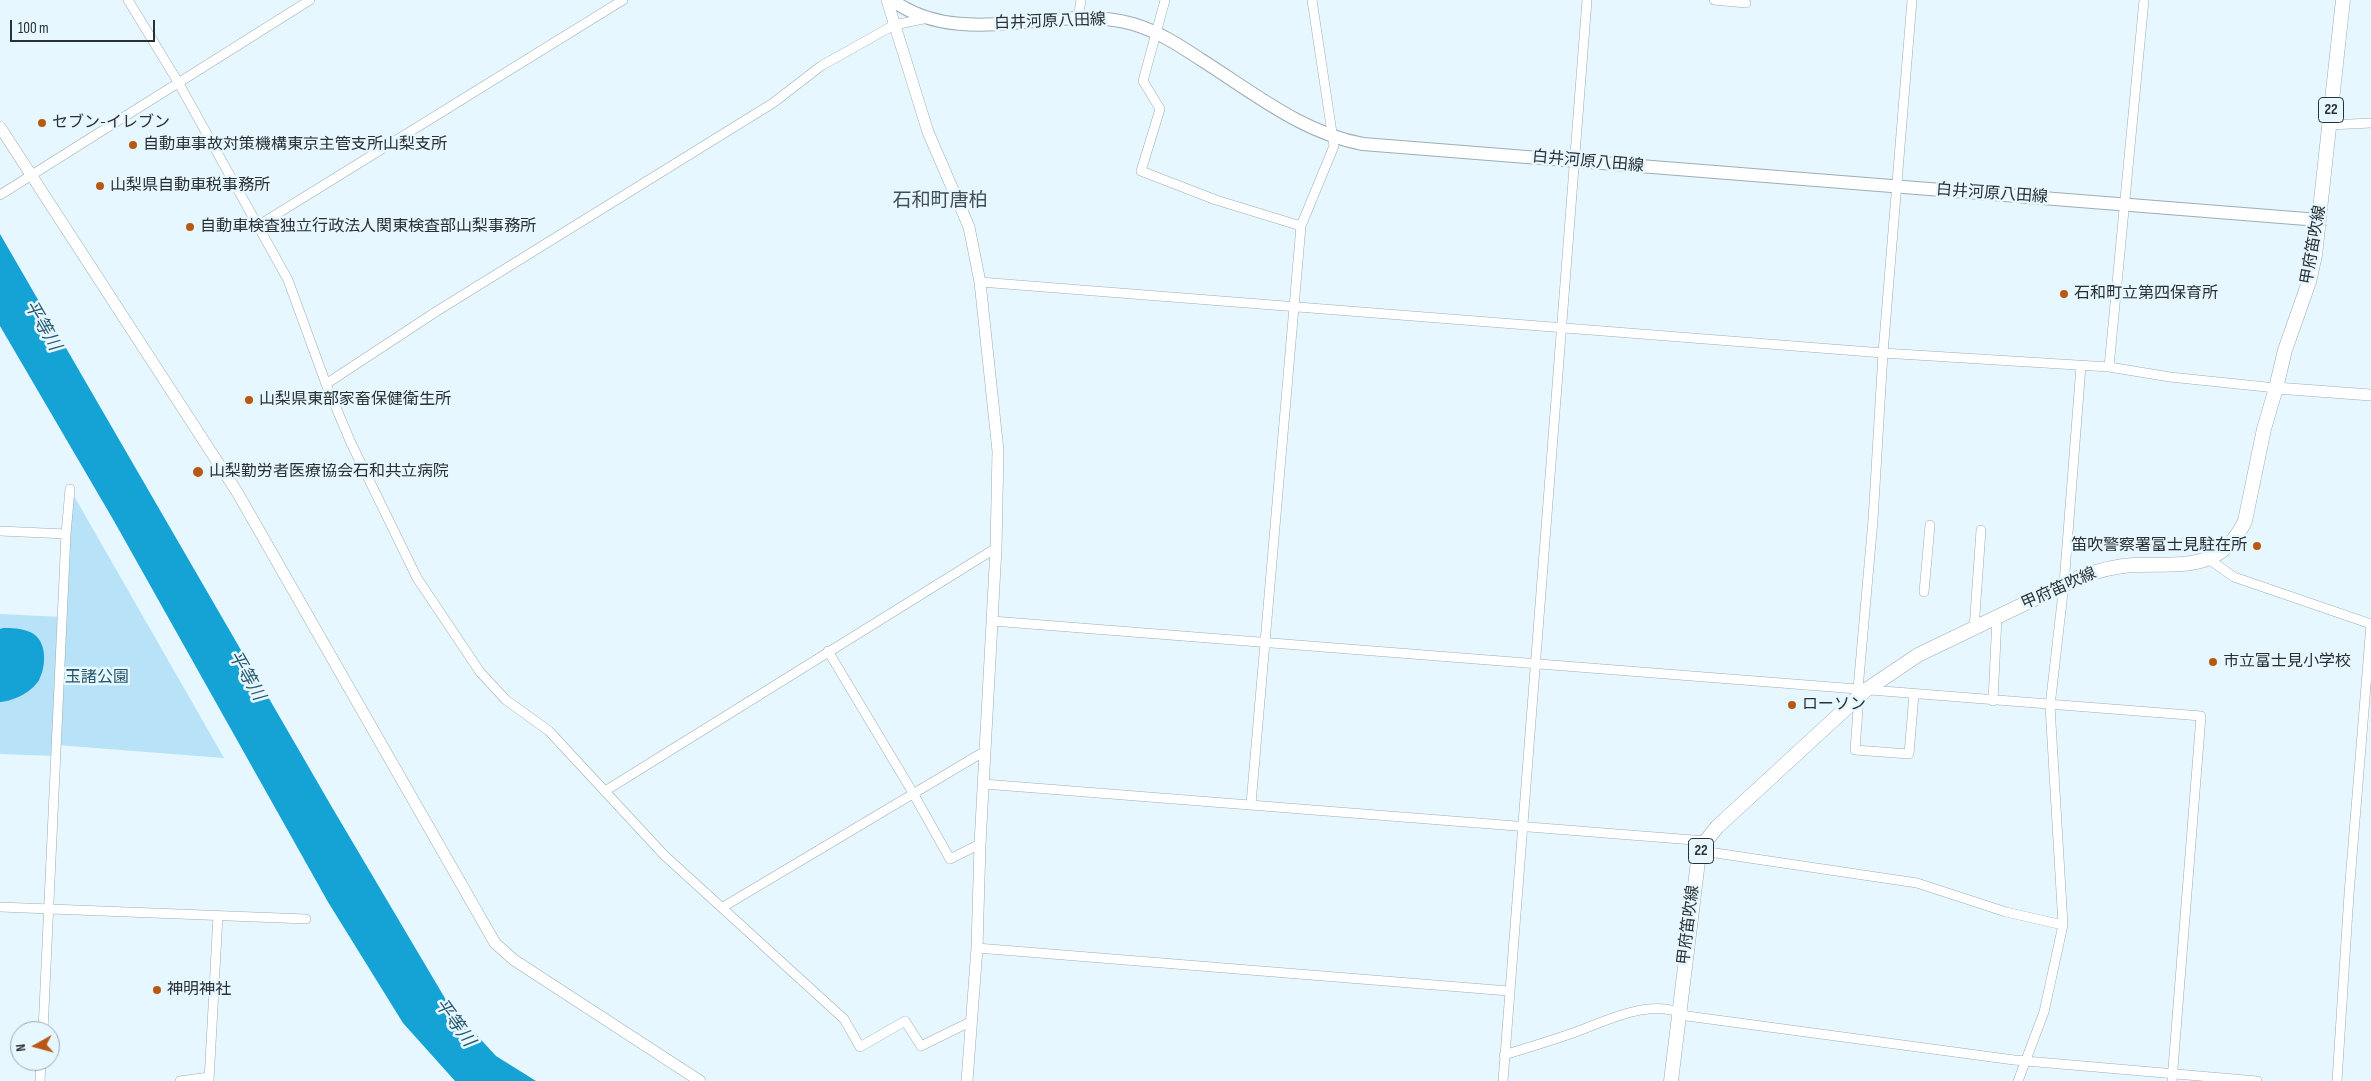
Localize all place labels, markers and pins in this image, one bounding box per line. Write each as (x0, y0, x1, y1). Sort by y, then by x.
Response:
place label: セブン-イレブン (52, 113, 170, 133)
marker: セブン-イレブン (36, 117, 48, 129)
place label: 自動車事故対策機構東京主管支所山梨支所 (143, 135, 447, 155)
marker: 自動車事故対策機構東京主管支所山梨支所 (127, 139, 139, 151)
place label: 山梨県自動車税事務所 (110, 176, 270, 196)
marker: 山梨県自動車税事務所 (94, 180, 106, 192)
place label: 自動車検査独立行政法人関東検査部山梨事務所 (200, 217, 536, 237)
marker: 自動車検査独立行政法人関東検査部山梨事務所 (184, 221, 196, 233)
place label: 石和町立第四保育所 (2074, 284, 2218, 304)
marker: 石和町立第四保育所 (2058, 288, 2070, 300)
place label: 山梨県東部家畜保健衛生所 (259, 390, 451, 410)
marker: 山梨県東部家畜保健衛生所 (243, 394, 255, 406)
place label: 山梨勤労者医療協会石和共立病院 (209, 462, 449, 482)
marker: 山梨勤労者医療協会石和共立病院 (191, 465, 205, 479)
place label: 笛吹警察署富士見駐在所 (2071, 536, 2247, 556)
marker: 笛吹警察署富士見駐在所 (2251, 540, 2263, 552)
place label: 市立富士見小学校 (2223, 652, 2351, 672)
marker: 市立富士見小学校 (2207, 656, 2219, 668)
place label: ローソン (1802, 695, 1866, 715)
marker: ローソン (1786, 699, 1798, 711)
place label: 神明神社 (167, 980, 231, 1000)
marker: 神明神社 (151, 984, 163, 996)

